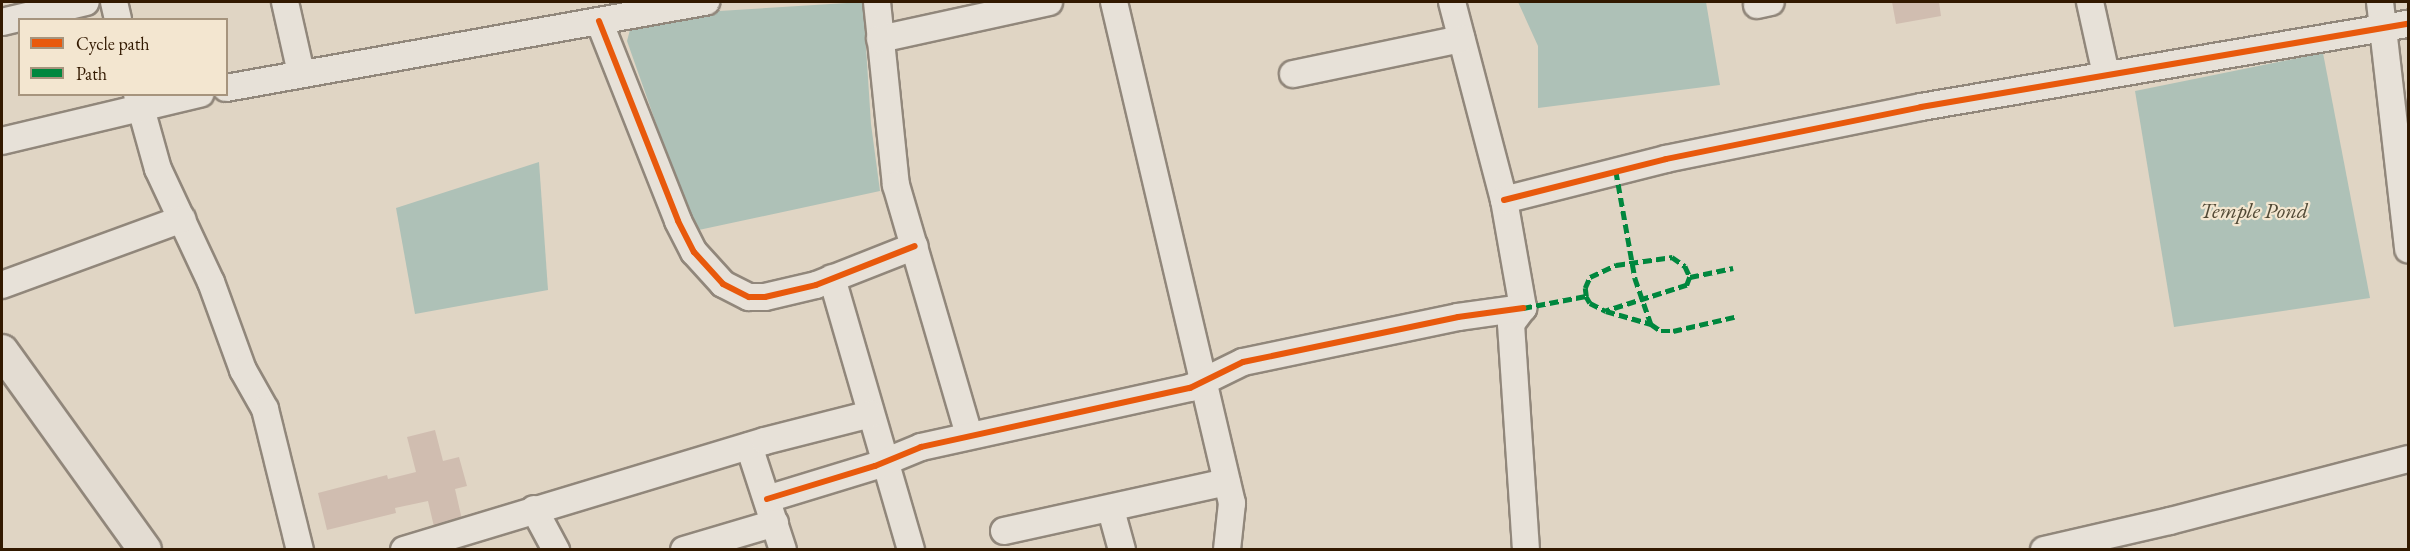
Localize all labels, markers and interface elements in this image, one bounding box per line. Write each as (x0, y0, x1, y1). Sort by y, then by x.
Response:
legend (18, 18, 228, 96)
text: Cycle path (76, 32, 150, 55)
text: Path (76, 62, 107, 85)
water label: Temple Pond (2200, 198, 2308, 224)

